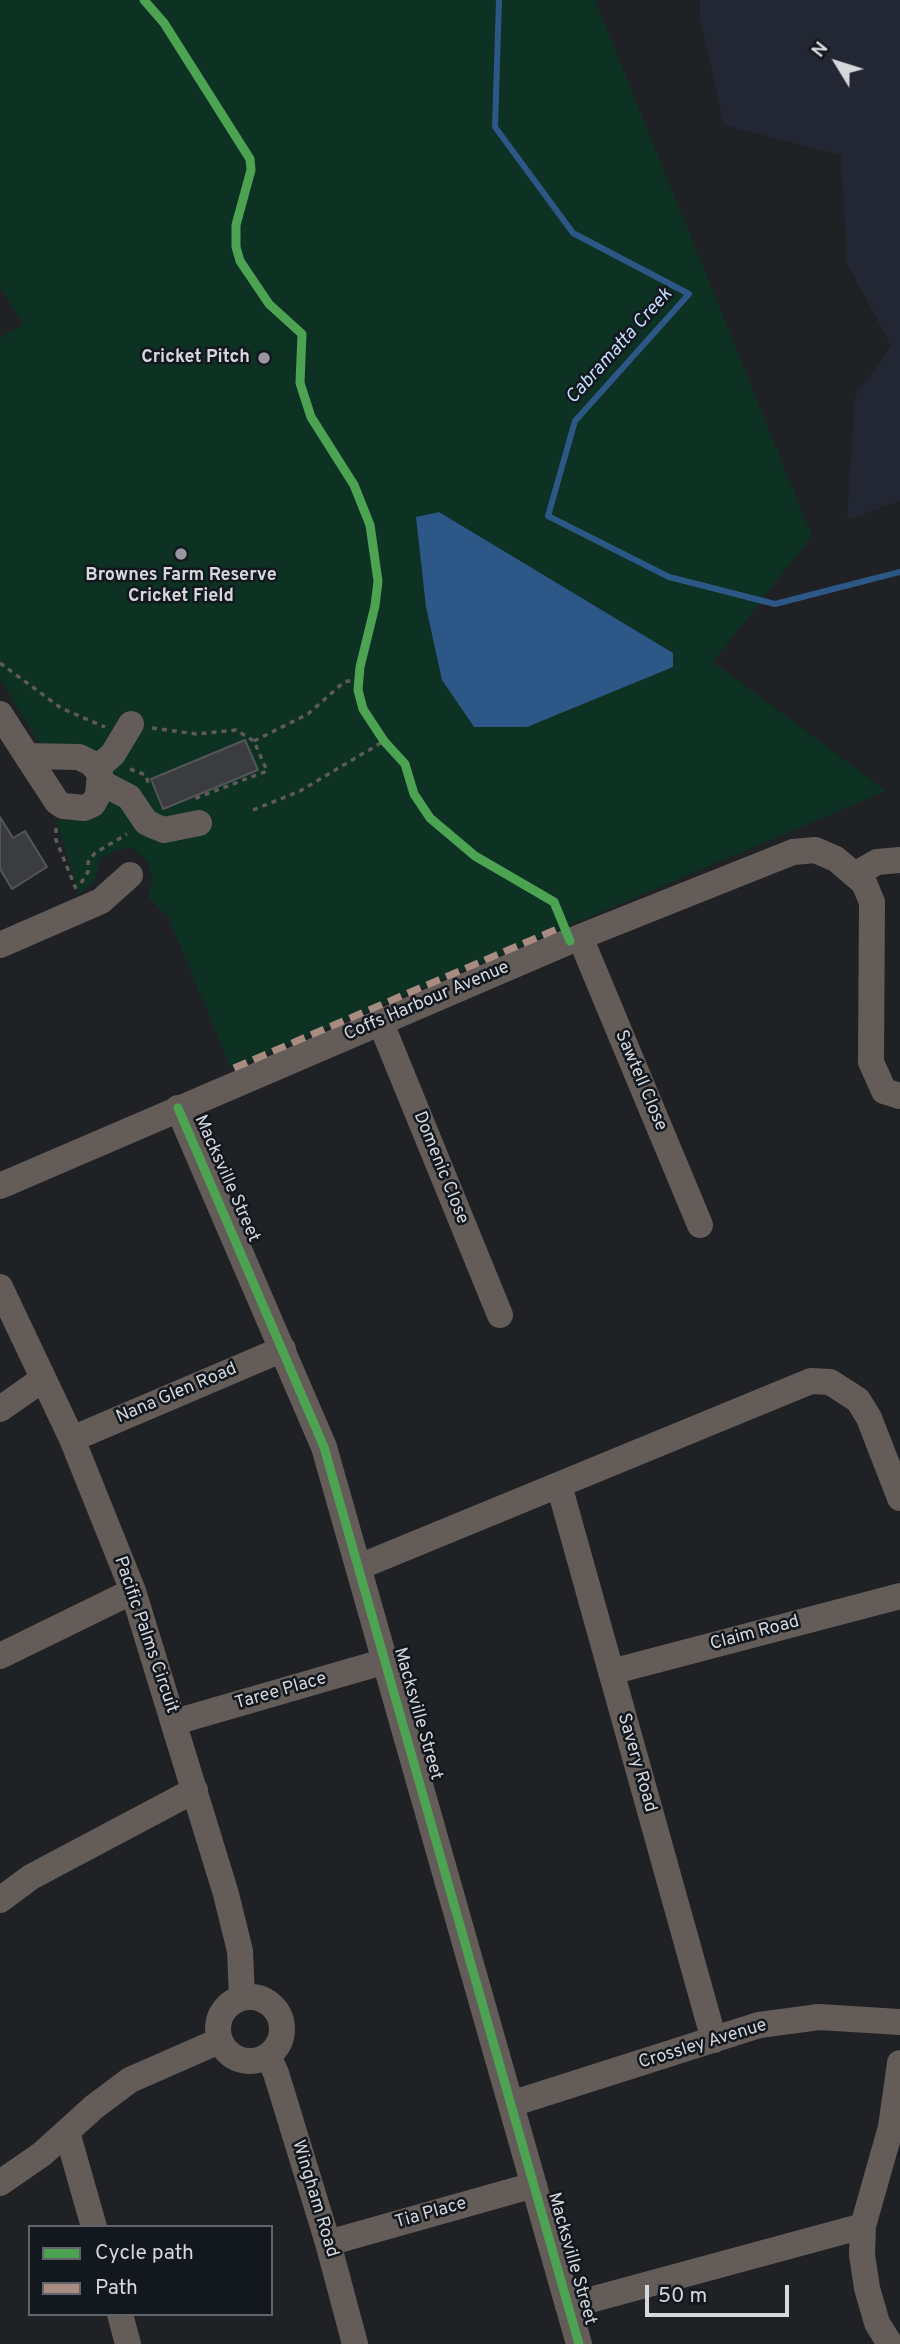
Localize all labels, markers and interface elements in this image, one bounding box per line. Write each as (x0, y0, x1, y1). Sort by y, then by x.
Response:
north arrow (802, 28, 872, 98)
text: N (807, 37, 834, 63)
water label: Cabramatta Creek (562, 284, 678, 410)
place label: Cricket Pitch (141, 347, 250, 369)
marker: Cricket Pitch (256, 350, 272, 366)
marker: Brownes Farm Reserve Cricket Field (173, 546, 189, 562)
place label: Brownes Farm Reserve Cricket Field (85, 565, 277, 608)
street label: Coffs Harbour Avenue (341, 957, 513, 1047)
street label: Sawtell Close (609, 1027, 671, 1135)
street label: Domenic Close (408, 1109, 472, 1227)
street label: Macksville Street (188, 1112, 264, 1246)
street label: Nana Glen Road (113, 1359, 241, 1429)
street label: Pacific Palms Circuit (108, 1554, 182, 1716)
street label: Claim Road (708, 1612, 802, 1656)
street label: Macksville Street (388, 1645, 446, 1783)
street label: Taree Place (233, 1669, 329, 1715)
street label: Savery Road (612, 1711, 660, 1815)
street label: Crossley Avenue (636, 2015, 770, 2075)
street label: Wingham Road (286, 2138, 342, 2260)
street label: Macksville Street (542, 2190, 600, 2328)
street label: Tia Place (393, 2194, 469, 2234)
legend (28, 2225, 273, 2316)
text: Cycle path (95, 2240, 194, 2267)
scale bar (648, 2270, 792, 2314)
text: Path (95, 2275, 138, 2302)
text: 50 m (658, 2283, 707, 2310)

